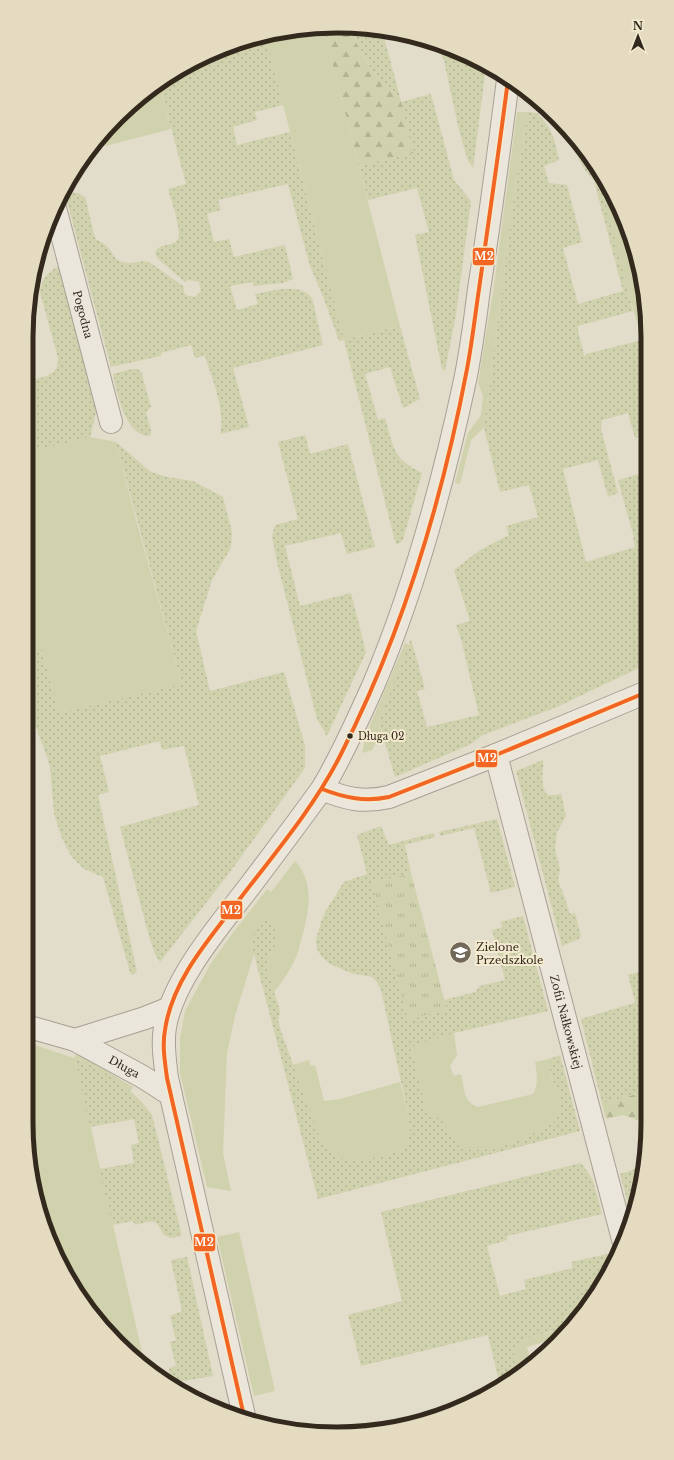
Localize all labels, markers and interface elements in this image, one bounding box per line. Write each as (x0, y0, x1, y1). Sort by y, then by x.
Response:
north arrow (618, 16, 658, 56)
text: N (633, 19, 644, 33)
line badge: M2 (472, 247, 495, 266)
text: M2 (474, 249, 494, 263)
street label: Pogodna (70, 289, 96, 341)
place label: Długa 02 (358, 730, 404, 743)
marker: Długa 02 (345, 731, 355, 741)
line badge: M2 (475, 749, 498, 768)
text: M2 (477, 751, 497, 765)
line badge: M2 (220, 900, 243, 920)
text: M2 (221, 903, 241, 917)
school or university icon: Zielone Przedszkole (447, 940, 473, 966)
place label: Zielone Przedszkole (476, 940, 543, 967)
street label: Zofii Nałkowskiej (547, 973, 585, 1071)
street label: Długa (106, 1053, 143, 1081)
line badge: M2 (193, 1233, 216, 1252)
text: M2 (194, 1235, 214, 1249)

